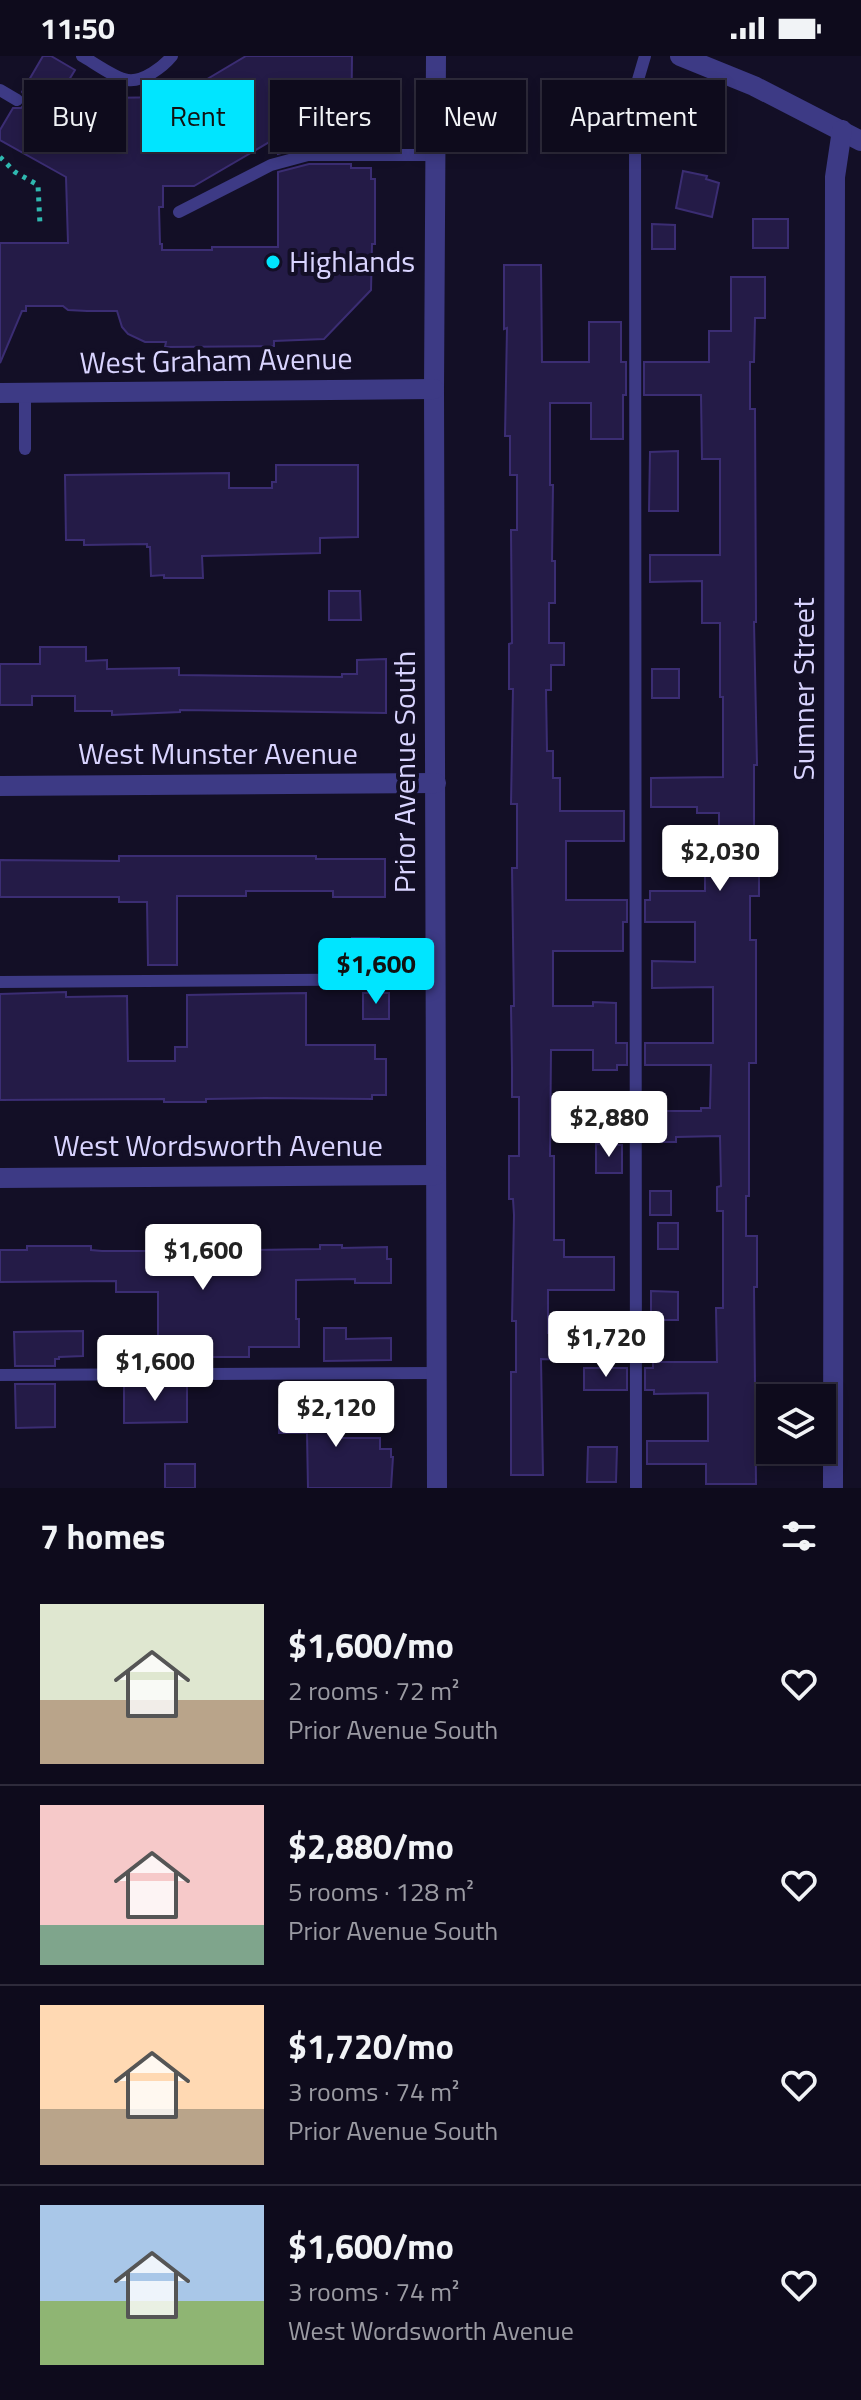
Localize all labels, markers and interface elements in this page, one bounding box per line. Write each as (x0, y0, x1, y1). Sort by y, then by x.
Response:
text: 11:50 (40, 5, 115, 51)
chip: Buy (24, 80, 126, 152)
chip: Rent (142, 80, 254, 152)
chip: Filters (270, 80, 400, 152)
chip: New (416, 80, 526, 152)
chip: Apartment (542, 80, 725, 152)
place label: Highlands (289, 238, 415, 284)
marker: Highlands (264, 253, 282, 271)
street label: West Graham Avenue (79, 335, 353, 385)
street label: Sumner Street (780, 597, 826, 780)
street label: Prior Avenue South (381, 651, 427, 893)
street label: West Munster Avenue (78, 730, 358, 776)
pin: $2,030 (655, 825, 785, 893)
text: $2,030 (680, 831, 760, 870)
pin: $1,600 (311, 938, 441, 1006)
text: $1,600 (336, 944, 416, 983)
pin: $2,880 (544, 1091, 674, 1159)
text: $2,880 (569, 1097, 649, 1136)
street label: West Wordsworth Avenue (53, 1122, 383, 1168)
pin: $1,600 (138, 1224, 268, 1292)
text: $1,600 (163, 1230, 243, 1269)
pin: $1,720 (541, 1311, 671, 1379)
text: $1,720 (566, 1317, 646, 1356)
pin: $1,600 (90, 1335, 220, 1403)
text: $1,600 (115, 1341, 195, 1380)
pin: $2,120 (271, 1381, 401, 1449)
map controls (756, 1384, 836, 1464)
button: layers (756, 1384, 836, 1464)
text: $2,120 (296, 1387, 376, 1426)
text: 7 homes (40, 1510, 165, 1562)
icon: filters (777, 1514, 821, 1558)
text: $1,600/mo (288, 1619, 454, 1671)
icon: home (104, 1636, 200, 1732)
icon: heart (777, 1662, 821, 1706)
text: 2 rooms · 72 m² (288, 1671, 459, 1710)
text: Prior Avenue South (288, 1710, 498, 1749)
text: $2,880/mo (288, 1820, 454, 1872)
icon: home (104, 1837, 200, 1933)
icon: heart (777, 1863, 821, 1907)
text: 5 rooms · 128 m² (288, 1872, 474, 1911)
text: Prior Avenue South (288, 1911, 498, 1950)
text: $1,720/mo (288, 2020, 454, 2072)
icon: home (104, 2037, 200, 2133)
icon: heart (777, 2063, 821, 2107)
text: 3 rooms · 74 m² (288, 2072, 459, 2111)
text: Prior Avenue South (288, 2111, 498, 2150)
text: $1,600/mo (288, 2220, 454, 2272)
icon: home (104, 2237, 200, 2333)
icon: heart (777, 2263, 821, 2307)
text: 3 rooms · 74 m² (288, 2272, 459, 2311)
text: West Wordsworth Avenue (288, 2311, 574, 2350)

